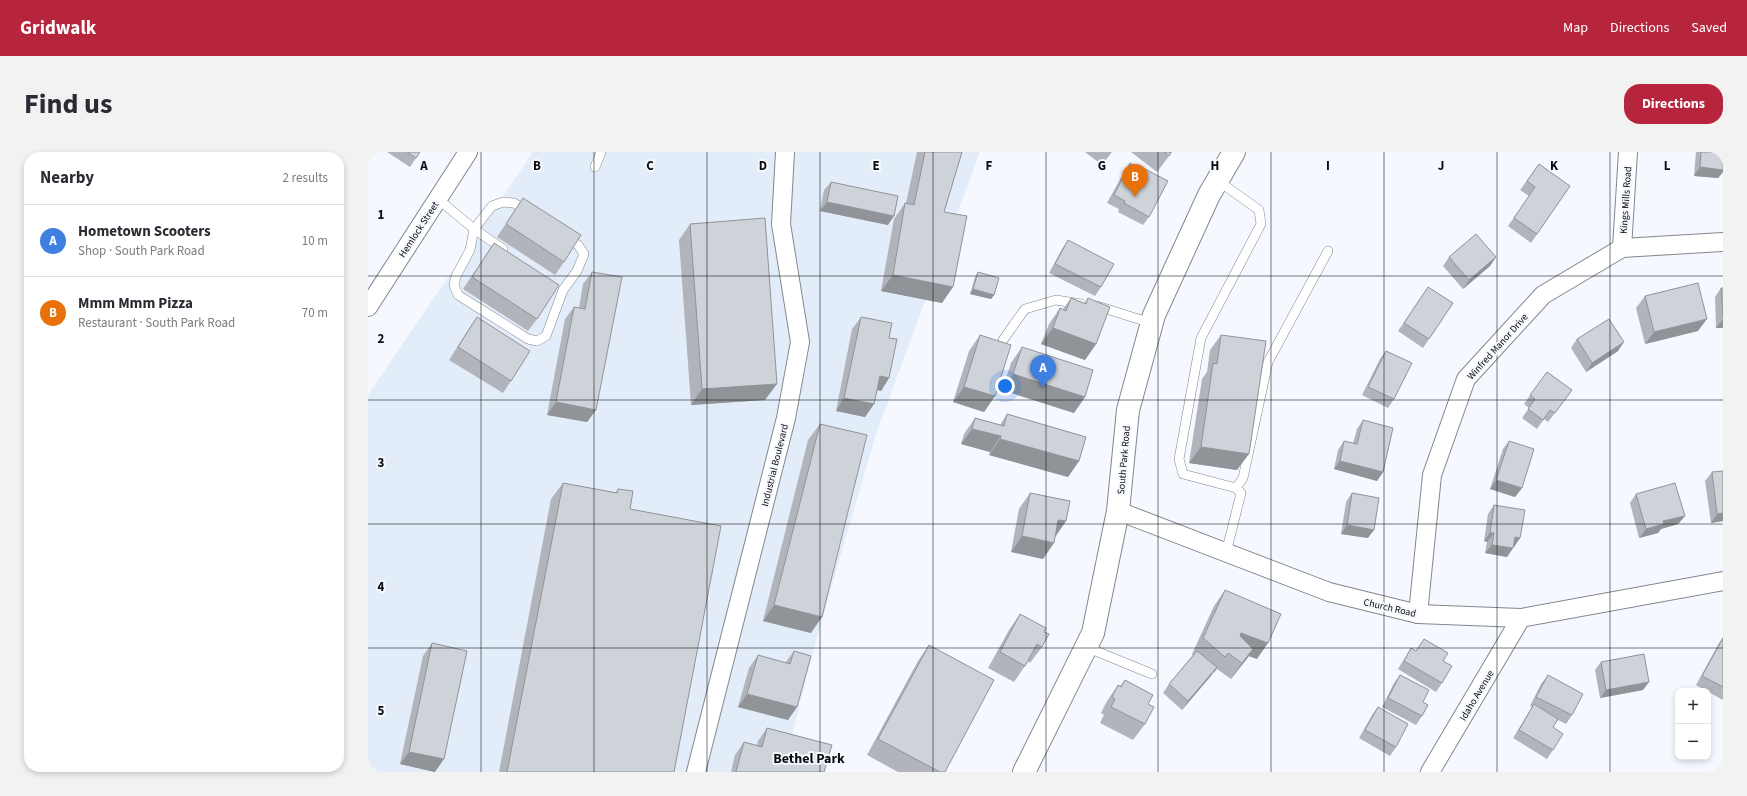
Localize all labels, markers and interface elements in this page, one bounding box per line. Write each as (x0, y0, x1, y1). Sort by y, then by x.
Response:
text: Gridwalk (20, 15, 96, 42)
text: Map (1563, 18, 1588, 38)
text: Directions (1610, 18, 1669, 38)
text: Saved (1691, 18, 1727, 38)
text: Find us (24, 84, 112, 124)
button: Directions (1624, 84, 1723, 124)
text: A (419, 157, 428, 175)
text: B (533, 157, 541, 175)
text: C (646, 157, 654, 175)
text: D (759, 157, 767, 175)
text: E (872, 157, 880, 175)
text: F (986, 157, 993, 175)
text: G (1098, 157, 1106, 175)
text: H (1211, 157, 1219, 175)
text: I (1326, 157, 1330, 175)
text: J (1438, 157, 1444, 175)
text: K (1550, 157, 1559, 175)
text: L (1664, 157, 1671, 175)
pin: B (1122, 164, 1148, 197)
text: Nearby (40, 166, 94, 190)
street label: Kings Mills Road (1617, 166, 1635, 234)
text: 2 results (283, 169, 328, 187)
street label: Hemlock Street (395, 198, 443, 260)
text: 1 (378, 206, 385, 224)
text: Hometown Scooters (78, 221, 211, 242)
text: A (49, 232, 57, 250)
text: 10 m (302, 232, 328, 250)
text: Shop · South Park Road (78, 242, 205, 260)
text: Mmm Mmm Pizza (78, 293, 193, 314)
text: B (49, 304, 57, 322)
text: 70 m (302, 304, 328, 322)
street label: Winfred Manor Drive (1464, 310, 1531, 383)
text: Restaurant · South Park Road (78, 314, 235, 332)
text: 2 (378, 330, 385, 348)
pin: A (1030, 355, 1056, 388)
your location (995, 376, 1015, 396)
street label: Industrial Boulevard (758, 422, 792, 508)
street label: South Park Road (1114, 425, 1134, 495)
text: 3 (378, 454, 385, 472)
text: 4 (378, 578, 385, 596)
street label: Church Road (1362, 595, 1417, 621)
street label: Idaho Avenue (1456, 667, 1498, 724)
map controls (1675, 688, 1711, 760)
button: + (1675, 688, 1711, 724)
text: 5 (378, 702, 385, 720)
button: − (1675, 724, 1711, 760)
district label: Bethel Park (773, 749, 845, 769)

